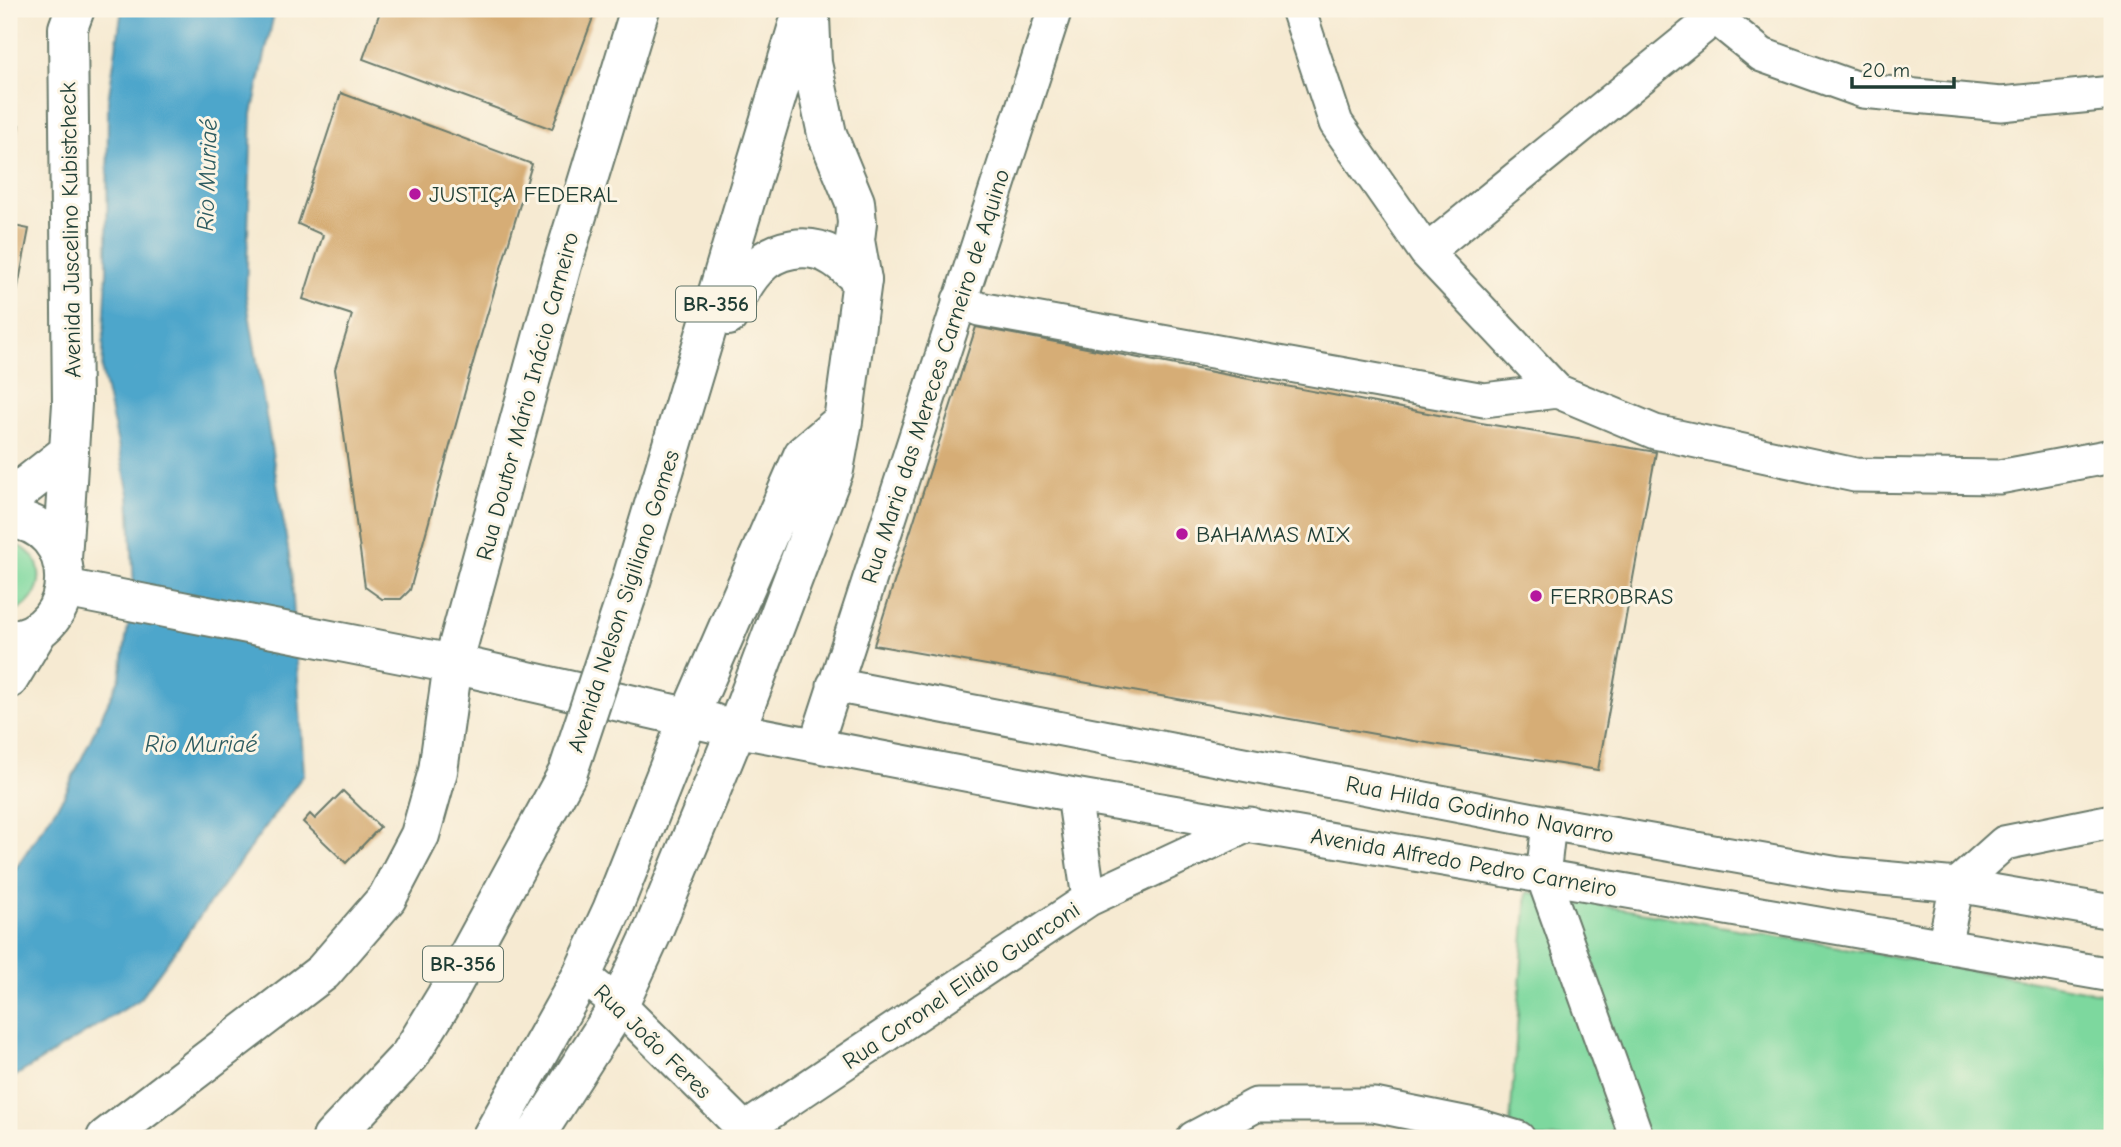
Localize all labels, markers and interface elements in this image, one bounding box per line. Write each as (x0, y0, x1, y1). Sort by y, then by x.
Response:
scale bar (1852, 46, 1953, 90)
text: 20 m (1862, 58, 1910, 82)
street label: Avenida Juscelino Kubistcheck (54, 82, 87, 378)
water label: Rio Muriaé (191, 118, 223, 232)
street label: Rua Maria das Mereces Carneiro de Aquino (856, 166, 1015, 587)
place label: JUSTIÇA FEDERAL (429, 181, 618, 208)
marker: JUSTIÇA FEDERAL (407, 186, 423, 202)
street label: Rua Doutor Mário Inácio Carneiro (471, 229, 584, 563)
road number: BR-356 (676, 286, 756, 322)
street label: Avenida Nelson Sigiliano Gomes (562, 447, 685, 756)
place label: BAHAMAS MIX (1196, 521, 1351, 548)
marker: BAHAMAS MIX (1174, 526, 1190, 542)
place label: FERROBRAS (1550, 583, 1673, 610)
marker: FERROBRAS (1528, 588, 1544, 604)
water label: Rio Muriaé (145, 730, 257, 758)
street label: Rua Hilda Godinho Navarro (1344, 770, 1616, 849)
street label: Avenida Alfredo Pedro Carneiro (1309, 822, 1619, 903)
street label: Rua Coronel Elidio Guarconi (838, 896, 1085, 1075)
road number: BR-356 (423, 946, 503, 982)
street label: Rua João Feres (588, 979, 717, 1104)

